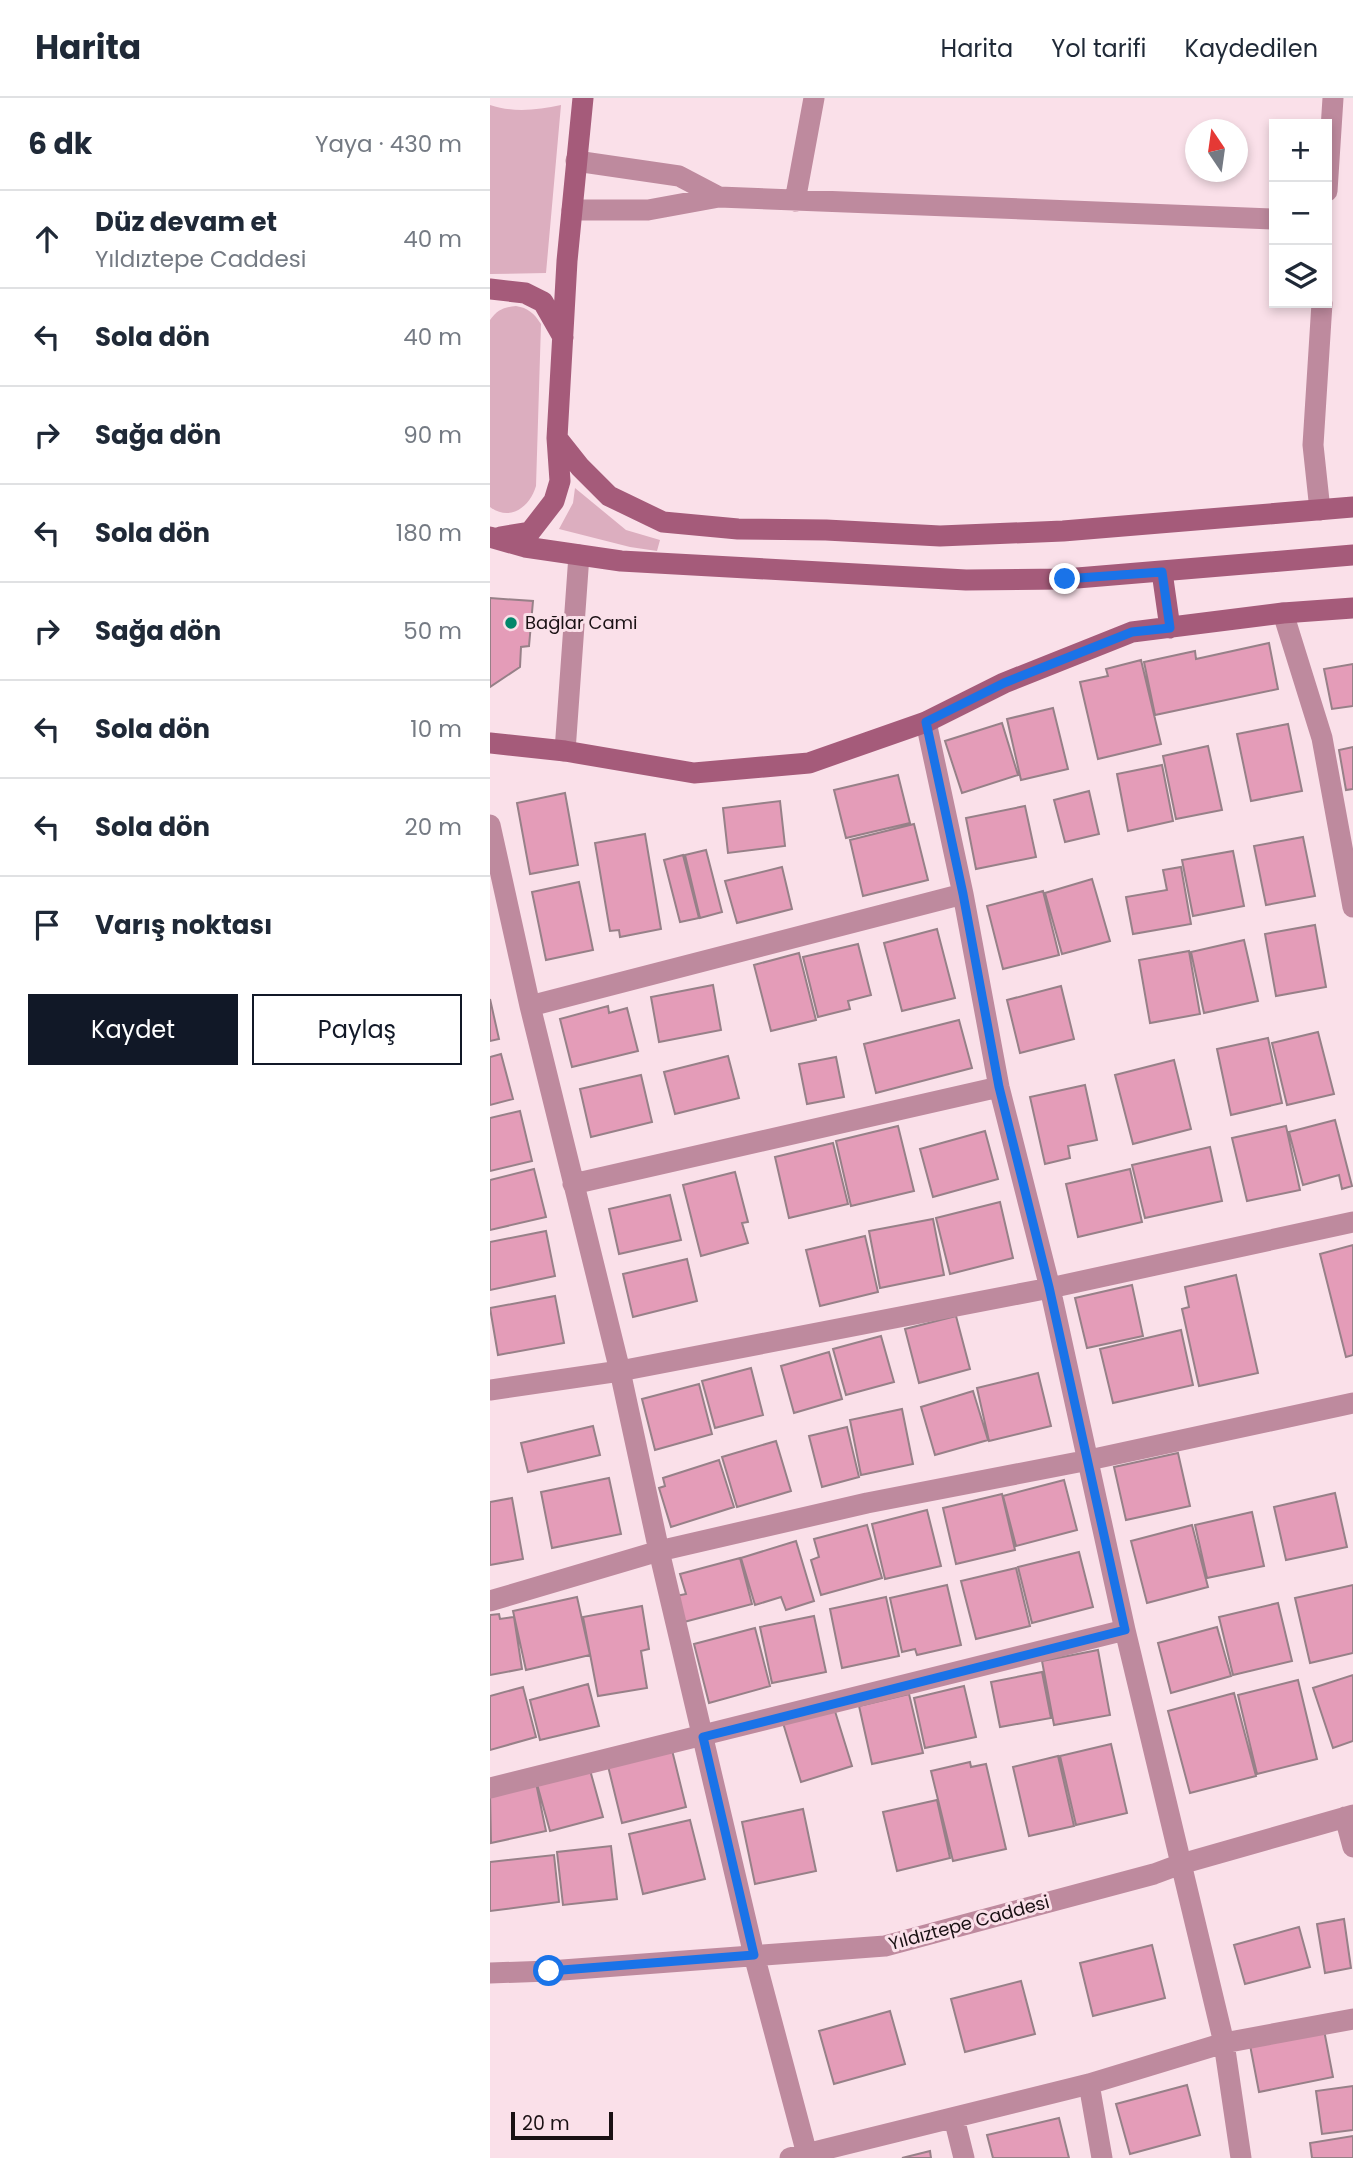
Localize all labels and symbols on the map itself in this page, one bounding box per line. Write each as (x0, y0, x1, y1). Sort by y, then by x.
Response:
north arrow (1185, 119, 1248, 182)
route end (1049, 563, 1080, 594)
place label: Bağlar Cami (525, 610, 638, 635)
marker: Bağlar Cami (503, 615, 519, 631)
street label: Yıldıztepe Caddesi (886, 1889, 1052, 1956)
route start (533, 1955, 564, 1986)
scale bar (511, 2109, 612, 2141)

